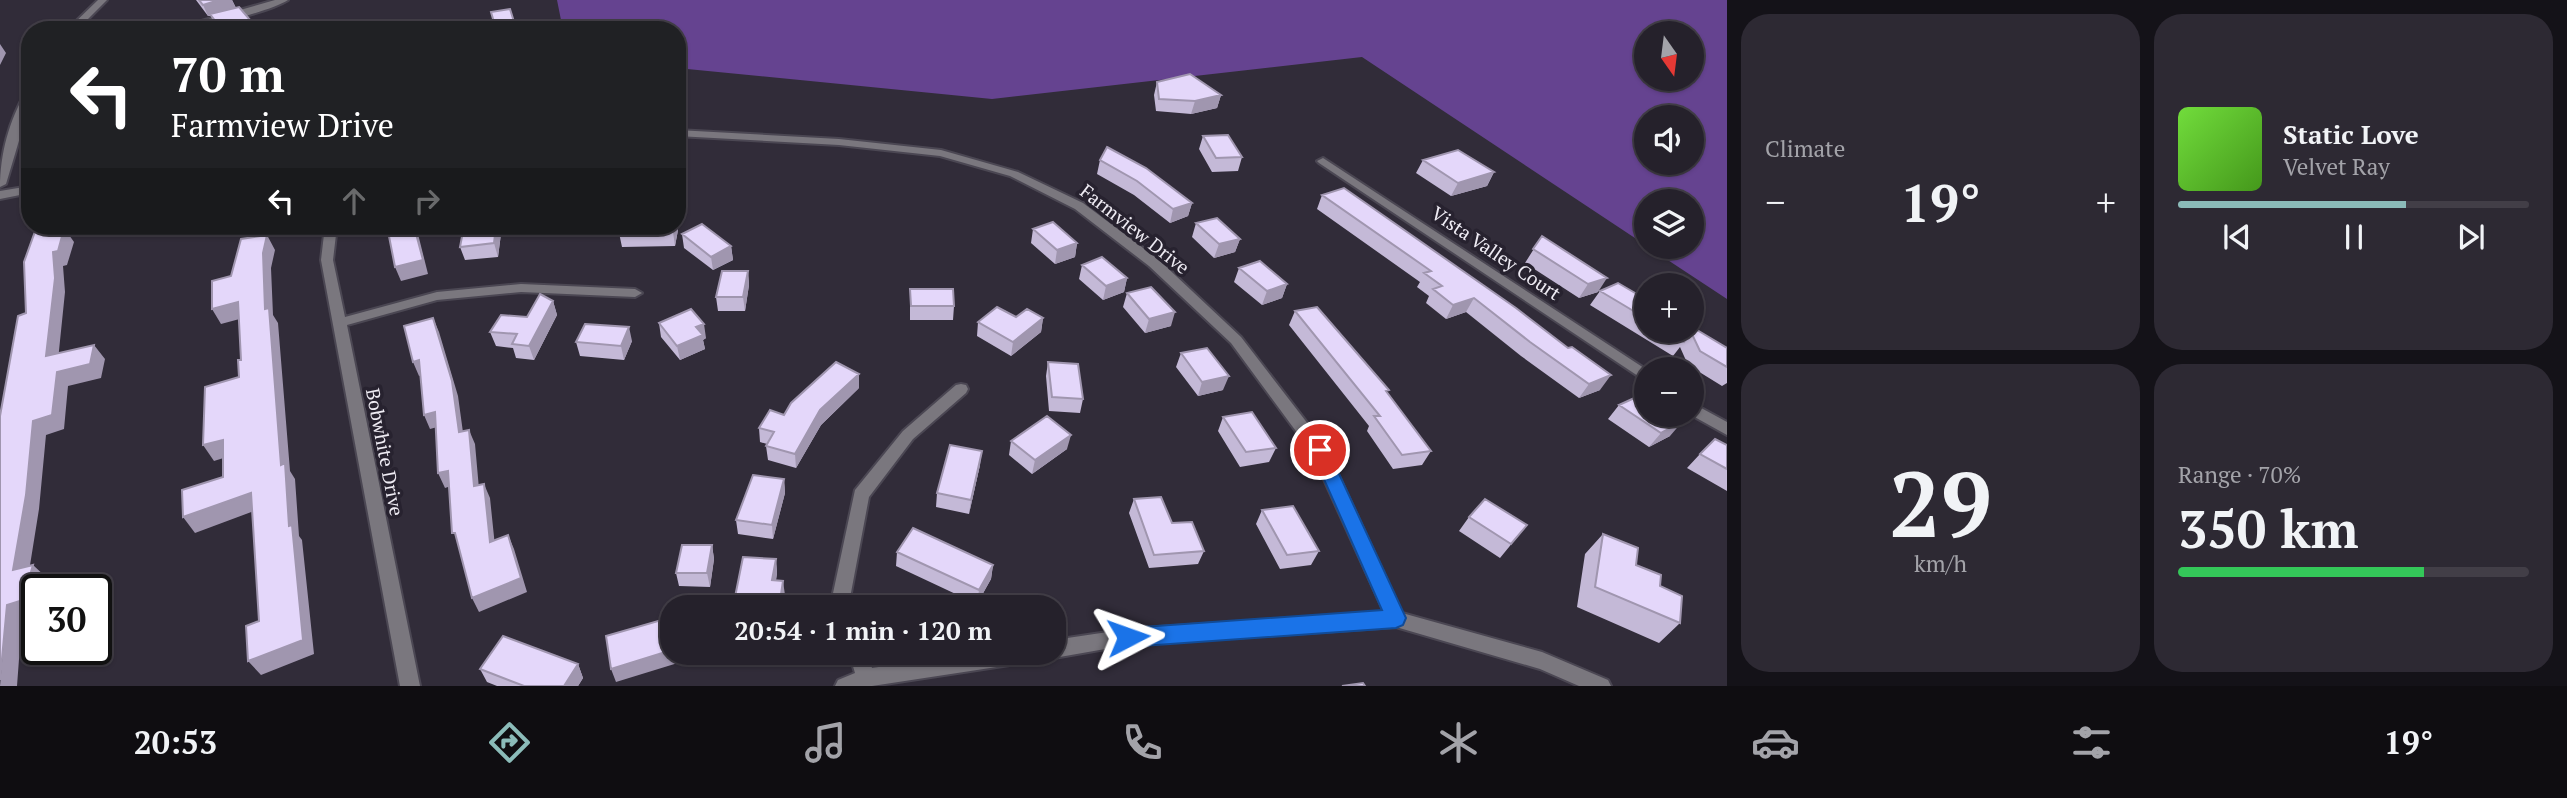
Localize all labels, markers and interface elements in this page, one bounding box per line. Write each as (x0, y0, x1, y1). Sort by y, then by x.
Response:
north arrow (1634, 21, 1704, 91)
map controls (1634, 21, 1704, 427)
text: 70 m (171, 41, 285, 106)
icon: left (56, 49, 147, 140)
text: Farmview Drive (171, 104, 394, 146)
button: sound (1634, 105, 1704, 175)
text: Static Love (2283, 117, 2419, 151)
text: Climate (1765, 133, 1845, 164)
text: Velvet Ray (2283, 151, 2390, 182)
text: 19° (1900, 168, 1981, 237)
text: − (1765, 177, 1785, 227)
text: + (2096, 177, 2116, 227)
street label: Farmview Drive (1075, 178, 1195, 279)
icon: left (262, 182, 300, 220)
icon: ahead (335, 182, 373, 220)
icon: right (408, 182, 446, 220)
button: layers (1634, 189, 1704, 259)
street label: Vista Valley Court (1427, 200, 1566, 305)
icon: previous (2218, 218, 2256, 256)
icon: pause (2335, 218, 2373, 256)
icon: next (2452, 218, 2490, 256)
button: + (1634, 273, 1704, 343)
button: − (1634, 357, 1704, 427)
street label: Bobwhite Drive (361, 386, 410, 518)
pin (1290, 420, 1350, 480)
icon: arrive (1301, 431, 1339, 469)
text: 29 (1889, 442, 1992, 563)
text: Range · 70% (2178, 459, 2301, 490)
text: 350 km (2178, 494, 2359, 563)
text: km/h (1914, 548, 1967, 579)
speed limit sign: 30 (21, 574, 112, 665)
position arrow (1091, 600, 1165, 674)
text: 20:54 · 1 min · 120 m (734, 613, 992, 647)
icon: directions (485, 718, 534, 767)
icon: music (801, 718, 850, 767)
icon: phone (1118, 718, 1167, 767)
icon: climate (1434, 718, 1483, 767)
icon: car (1751, 718, 1800, 767)
icon: filters (2067, 718, 2116, 767)
text: 20:53 (134, 721, 217, 763)
text: 19° (2384, 721, 2433, 763)

